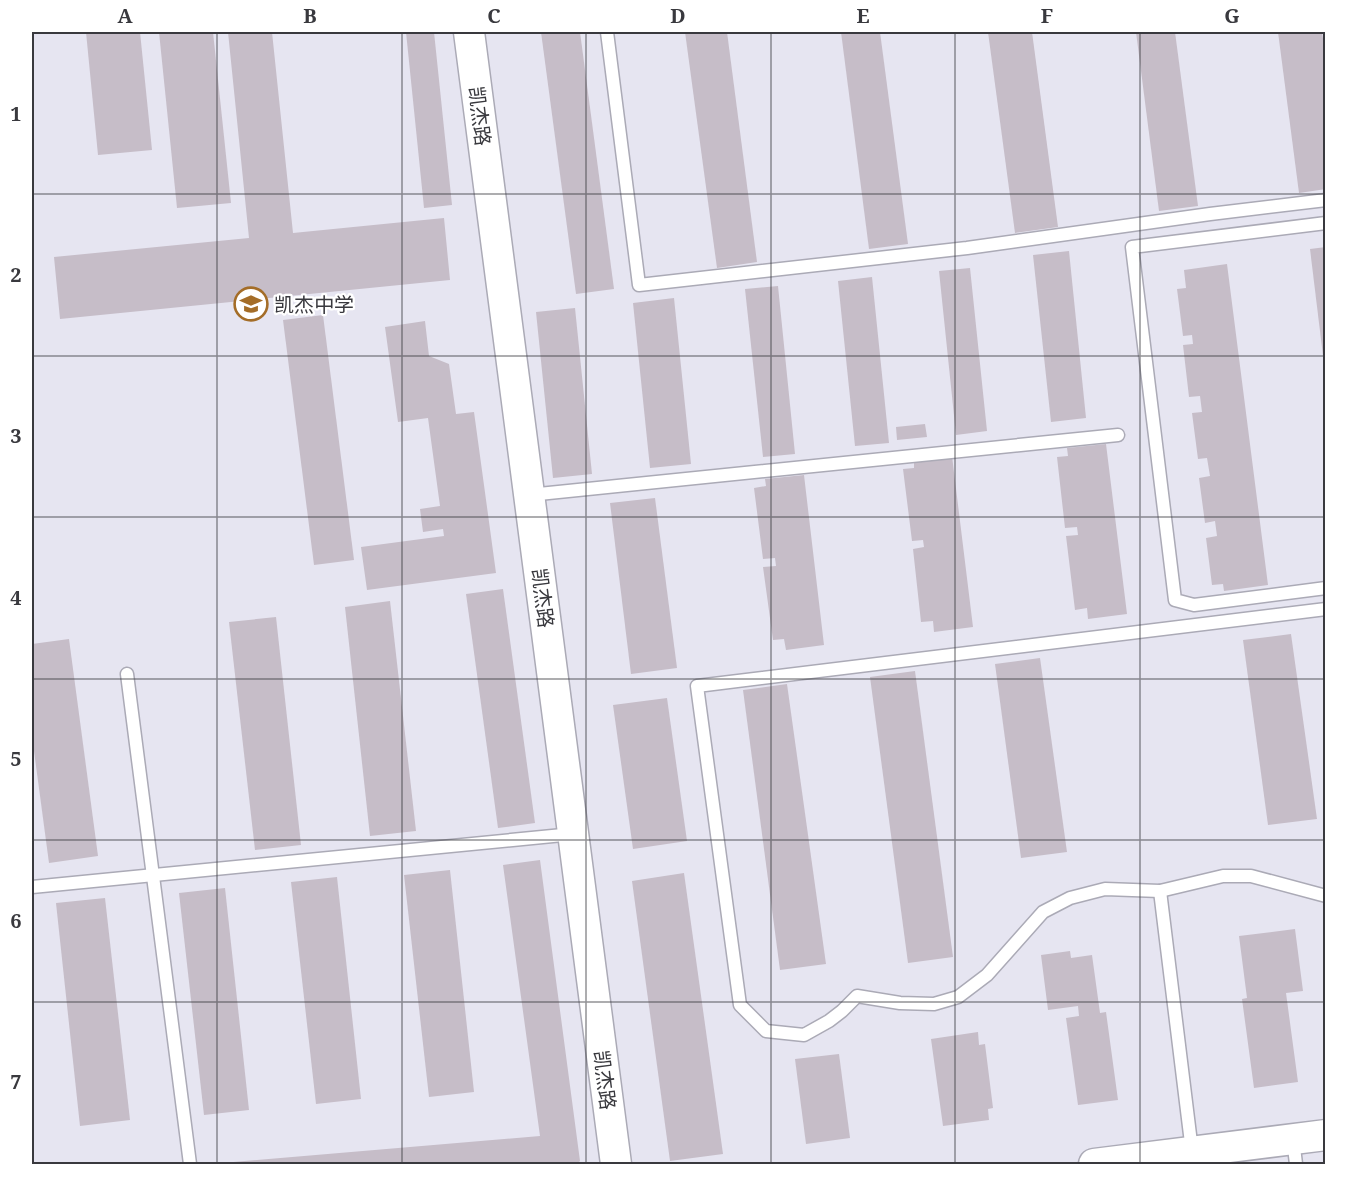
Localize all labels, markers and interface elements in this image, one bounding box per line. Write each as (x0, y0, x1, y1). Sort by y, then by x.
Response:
text: A (117, 2, 133, 29)
text: B (303, 2, 317, 29)
text: C (487, 2, 501, 29)
text: D (670, 2, 686, 29)
text: E (856, 2, 870, 29)
text: F (1041, 2, 1053, 29)
text: G (1224, 2, 1240, 29)
street label: 凯杰路 (463, 85, 497, 147)
text: 1 (10, 100, 22, 127)
text: 2 (10, 261, 22, 288)
school or university icon: 凯杰中学 (233, 286, 269, 322)
place label: 凯杰中学 (274, 291, 354, 318)
text: 3 (10, 422, 22, 449)
street label: 凯杰路 (526, 567, 560, 629)
text: 4 (10, 584, 22, 611)
text: 5 (10, 745, 22, 772)
text: 6 (10, 907, 22, 934)
street label: 凯杰路 (588, 1049, 622, 1111)
text: 7 (10, 1068, 22, 1095)

